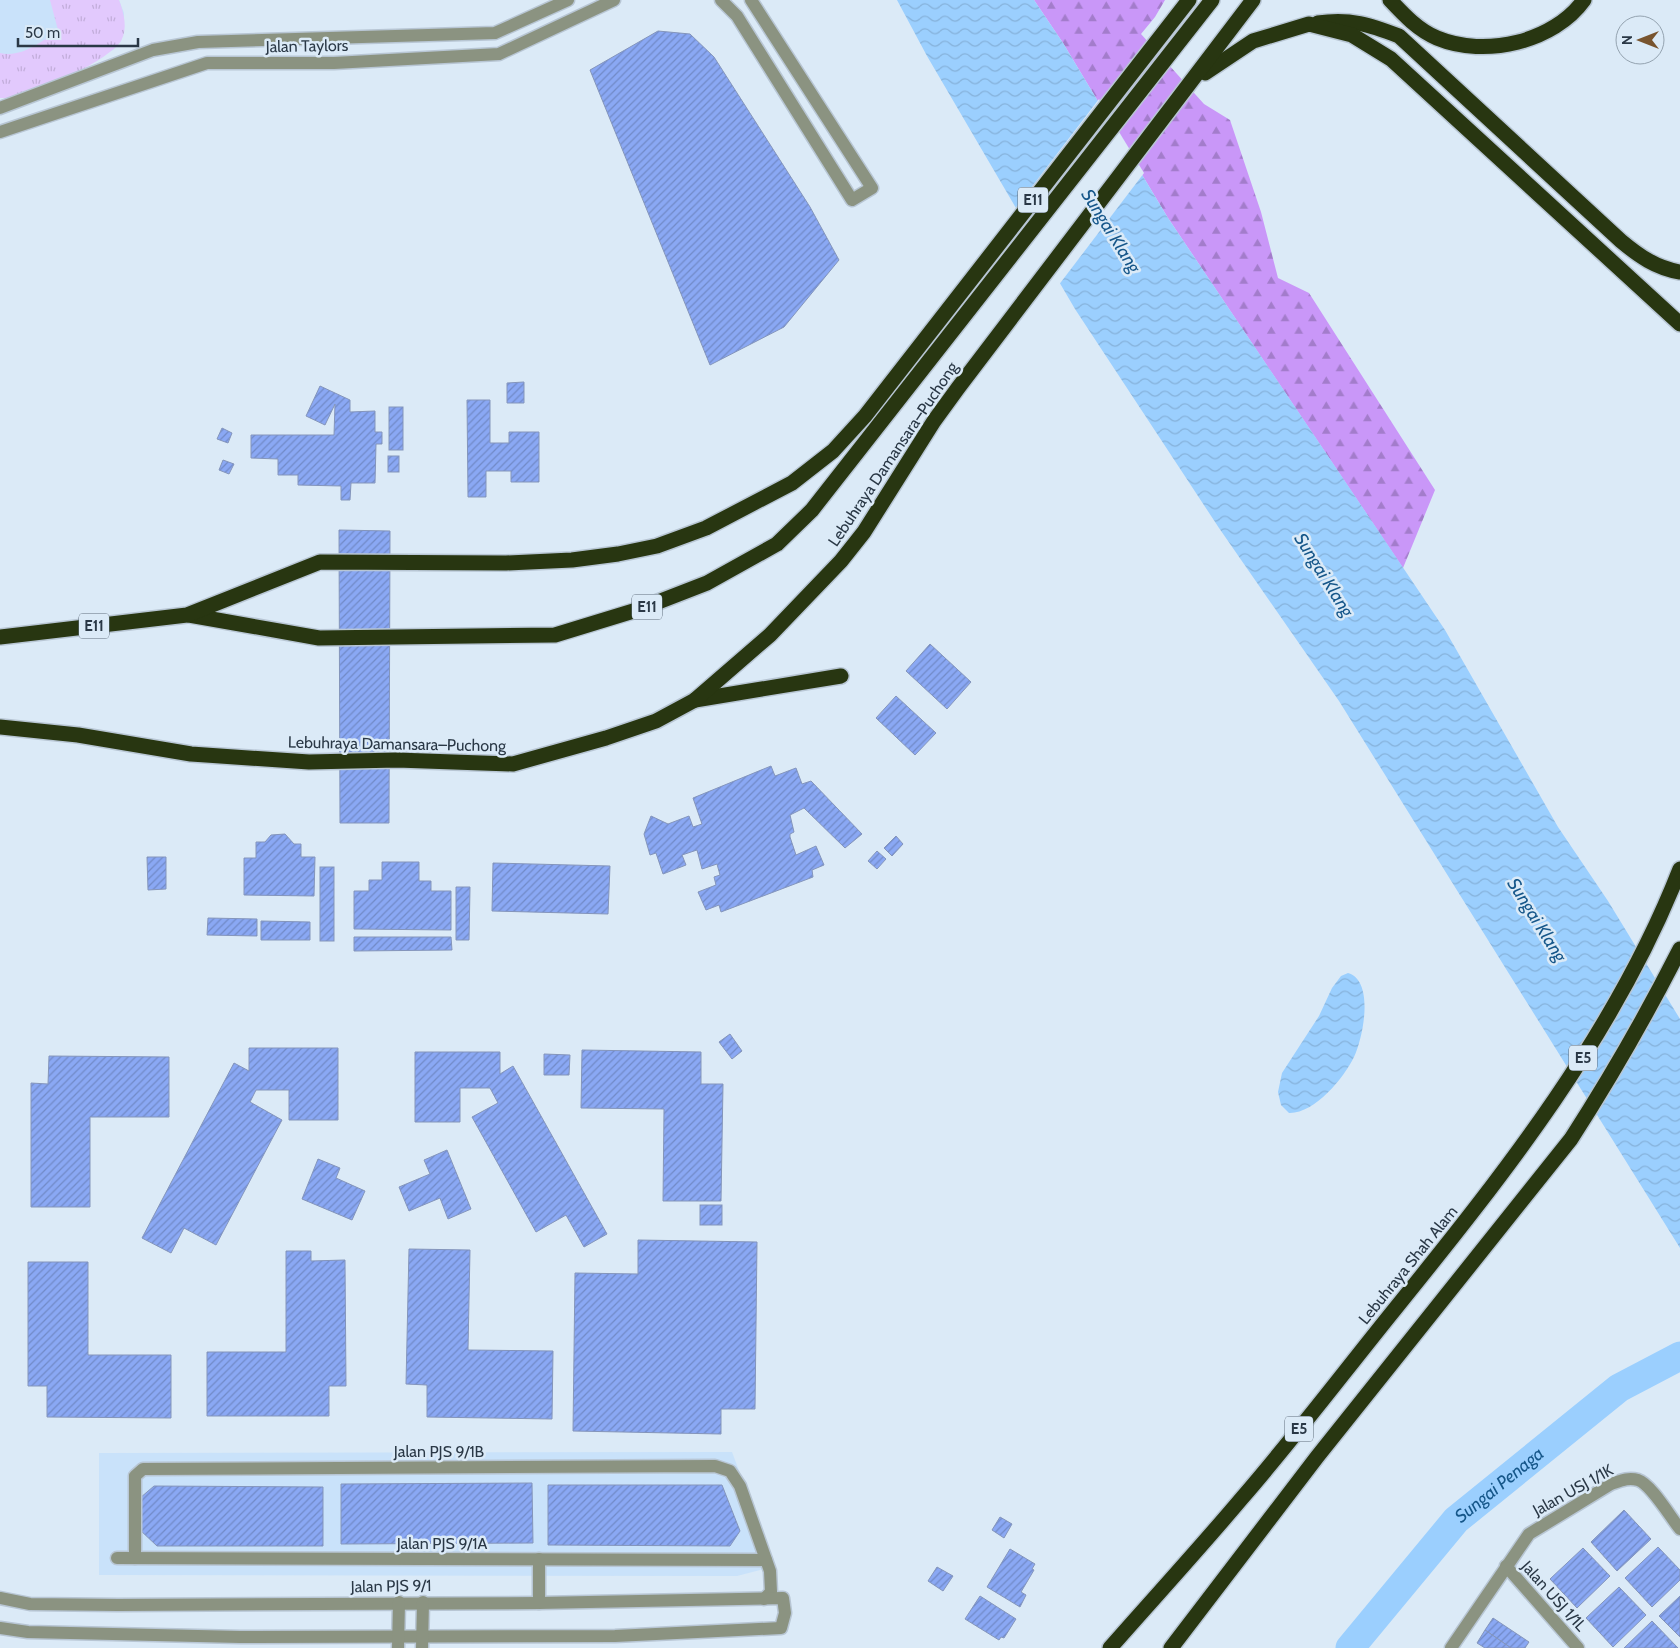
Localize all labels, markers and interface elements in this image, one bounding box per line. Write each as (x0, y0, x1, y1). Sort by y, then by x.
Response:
scale bar (18, 15, 138, 47)
north arrow (1615, 15, 1665, 65)
text: 50 m (25, 24, 60, 42)
text: N (1618, 35, 1636, 45)
street label: Jalan Taylors (264, 36, 349, 56)
water label: Sungai Klang (1077, 185, 1146, 278)
road number: E11 (1018, 188, 1048, 212)
street label: Lebuhraya Damansara–Puchong (824, 357, 962, 550)
water label: Sungai Klang (1290, 529, 1359, 622)
road number: E11 (632, 594, 662, 620)
road number: E11 (79, 614, 109, 638)
street label: Lebuhraya Damansara–Puchong (288, 733, 507, 755)
water label: Sungai Klang (1503, 874, 1572, 967)
road number: E5 (1569, 1046, 1597, 1070)
street label: Lebuhraya Shah Alam (1354, 1202, 1462, 1328)
road number: E5 (1285, 1416, 1313, 1442)
street label: Jalan PJS 9/1B (393, 1442, 485, 1461)
water label: Sungai Penaga (1450, 1442, 1548, 1527)
street label: Jalan USJ 1/1K (1529, 1460, 1616, 1520)
street label: Jalan PJS 9/1A (396, 1534, 487, 1553)
street label: Jalan USJ 1/1L (1517, 1556, 1590, 1635)
street label: Jalan PJS 9/1 (349, 1576, 432, 1596)

